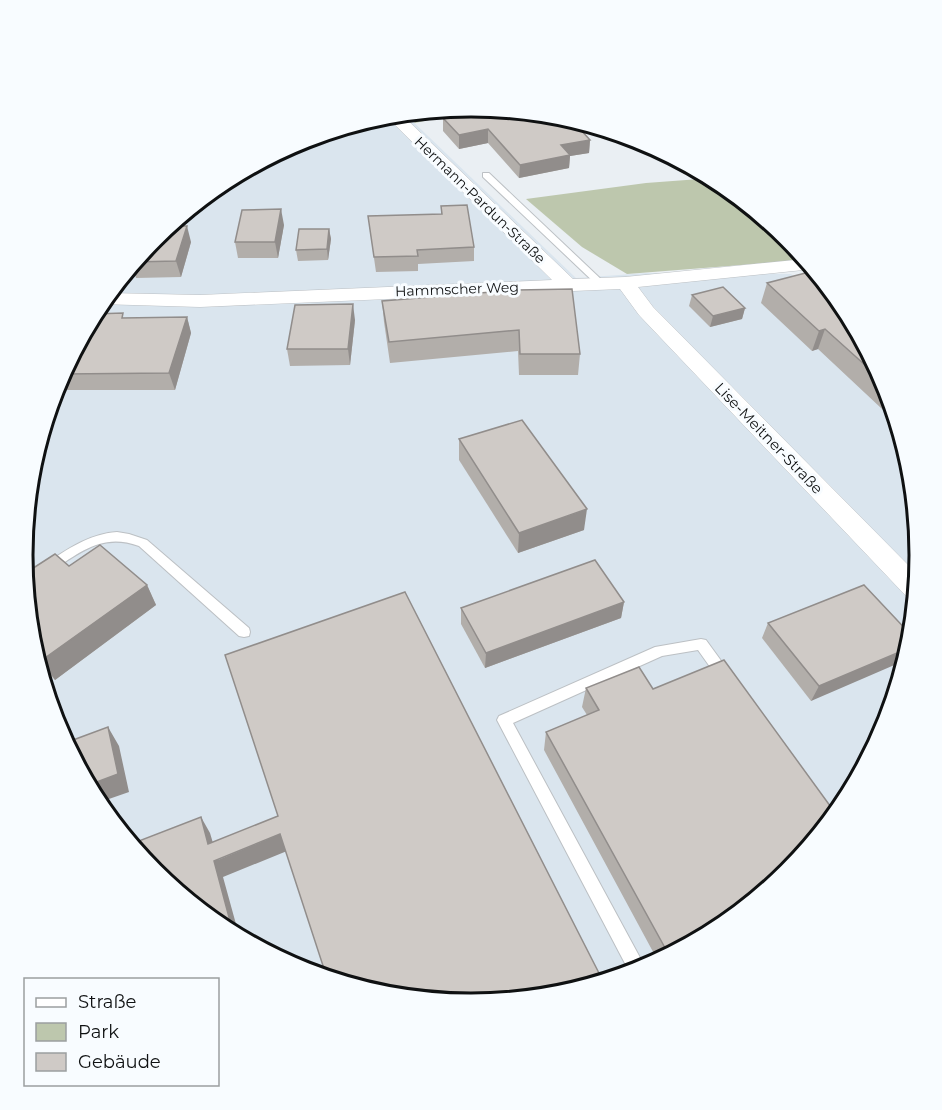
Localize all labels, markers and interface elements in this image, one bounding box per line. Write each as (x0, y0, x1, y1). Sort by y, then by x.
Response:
street label: Hermann-Pardun-Straße (411, 133, 549, 267)
street label: Hammscher Weg (395, 278, 519, 300)
street label: Lise-Meitner-Straße (711, 378, 827, 498)
legend (24, 978, 219, 1086)
text: Straße (78, 991, 137, 1013)
text: Park (78, 1021, 119, 1043)
text: Gebäude (78, 1051, 161, 1073)

